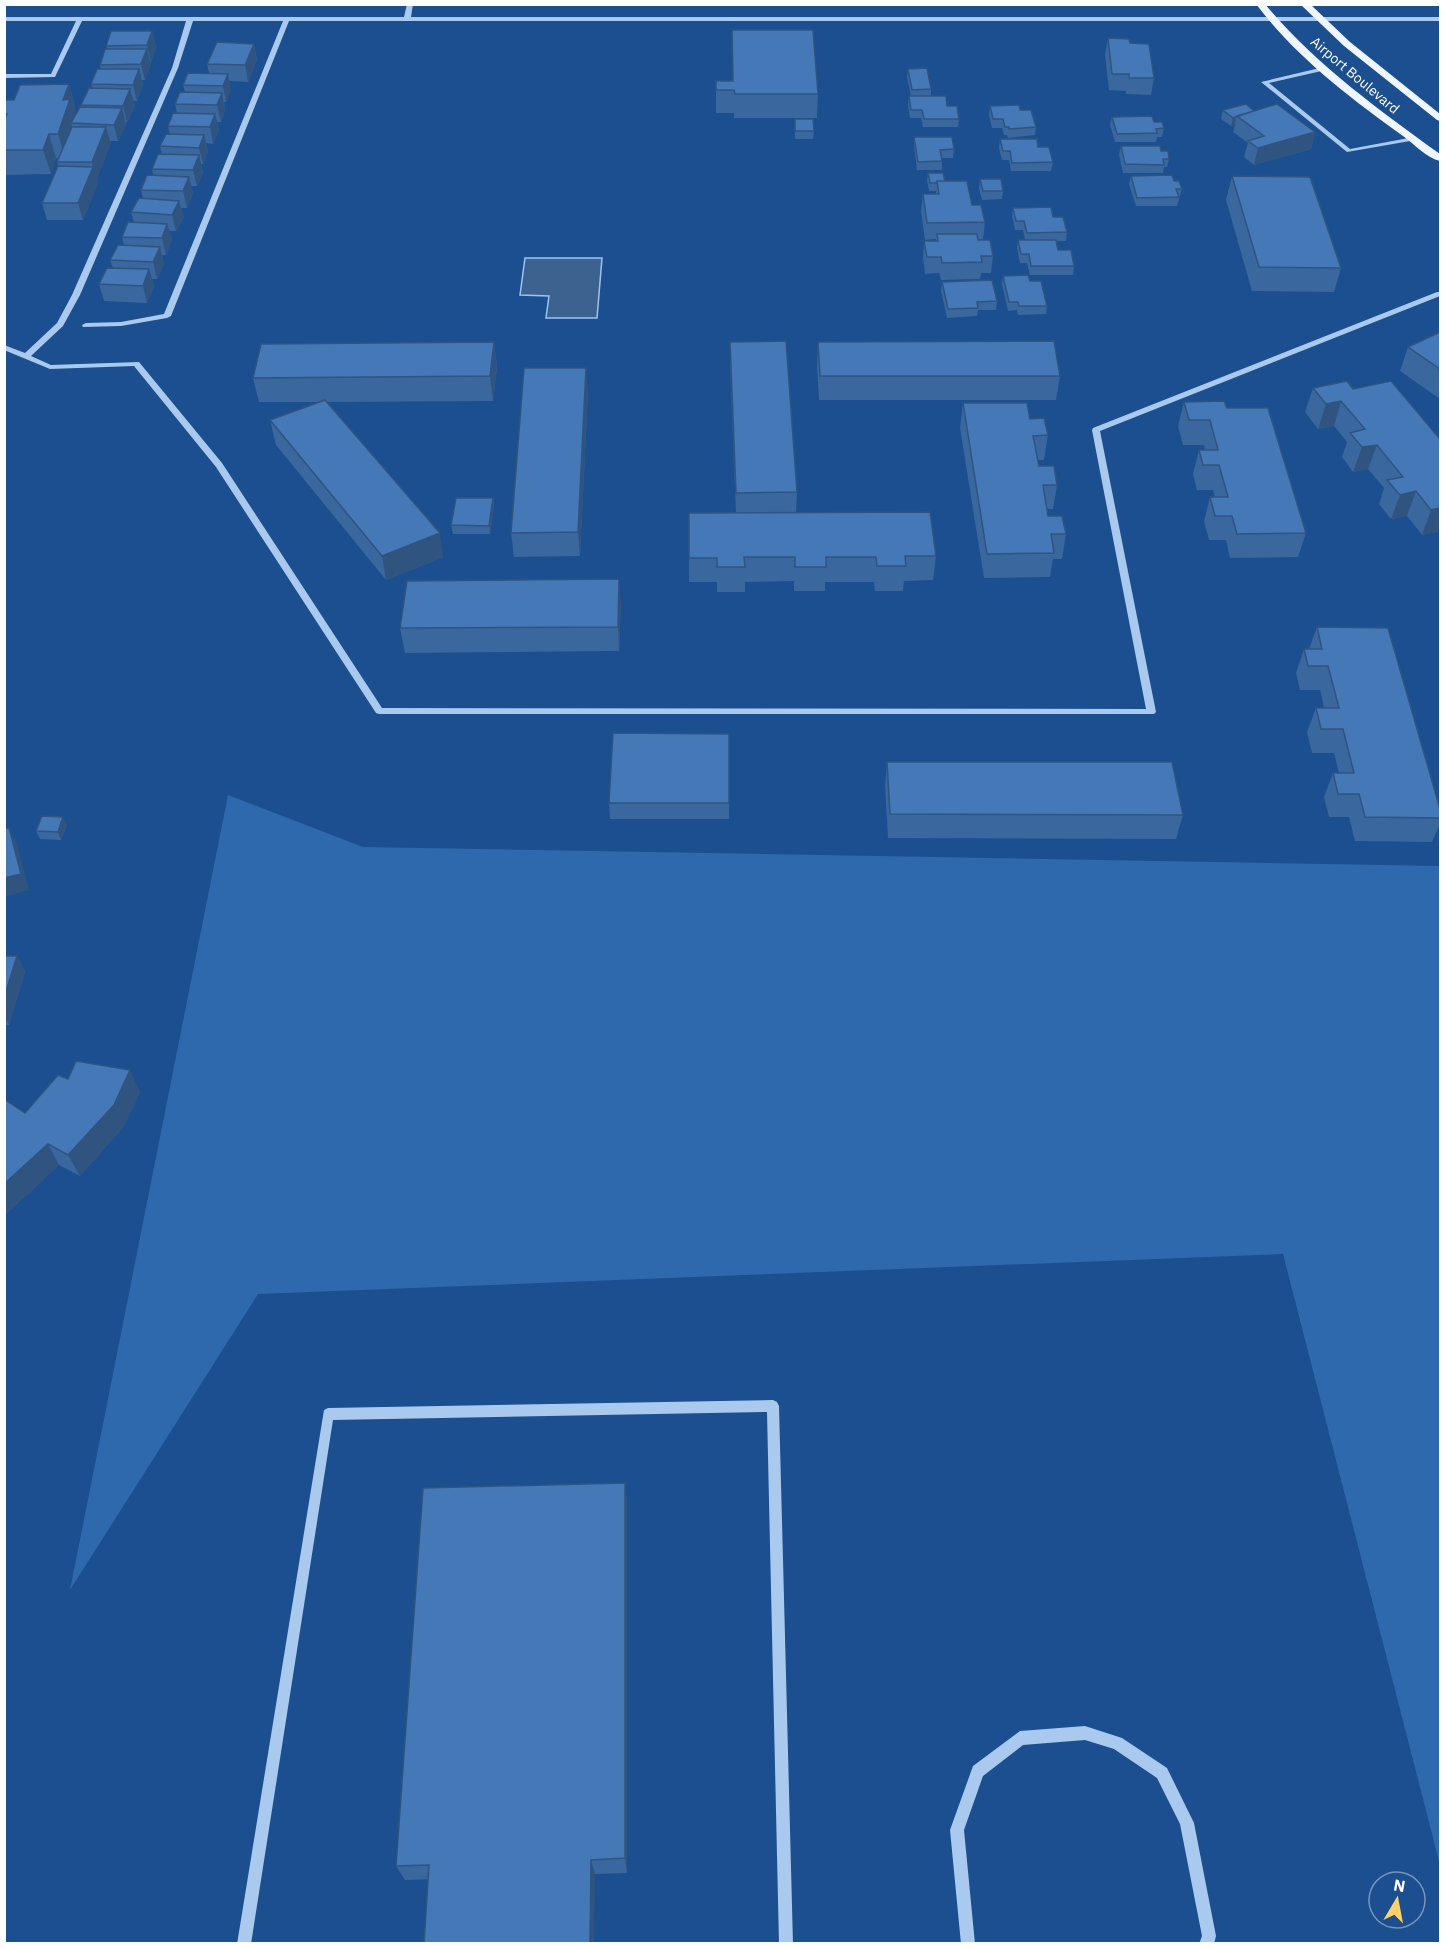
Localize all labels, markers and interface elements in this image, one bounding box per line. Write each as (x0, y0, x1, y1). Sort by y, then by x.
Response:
street label: Airport Boulevard (1307, 33, 1403, 117)
north arrow (1367, 1870, 1427, 1930)
text: N (1392, 1874, 1407, 1896)

